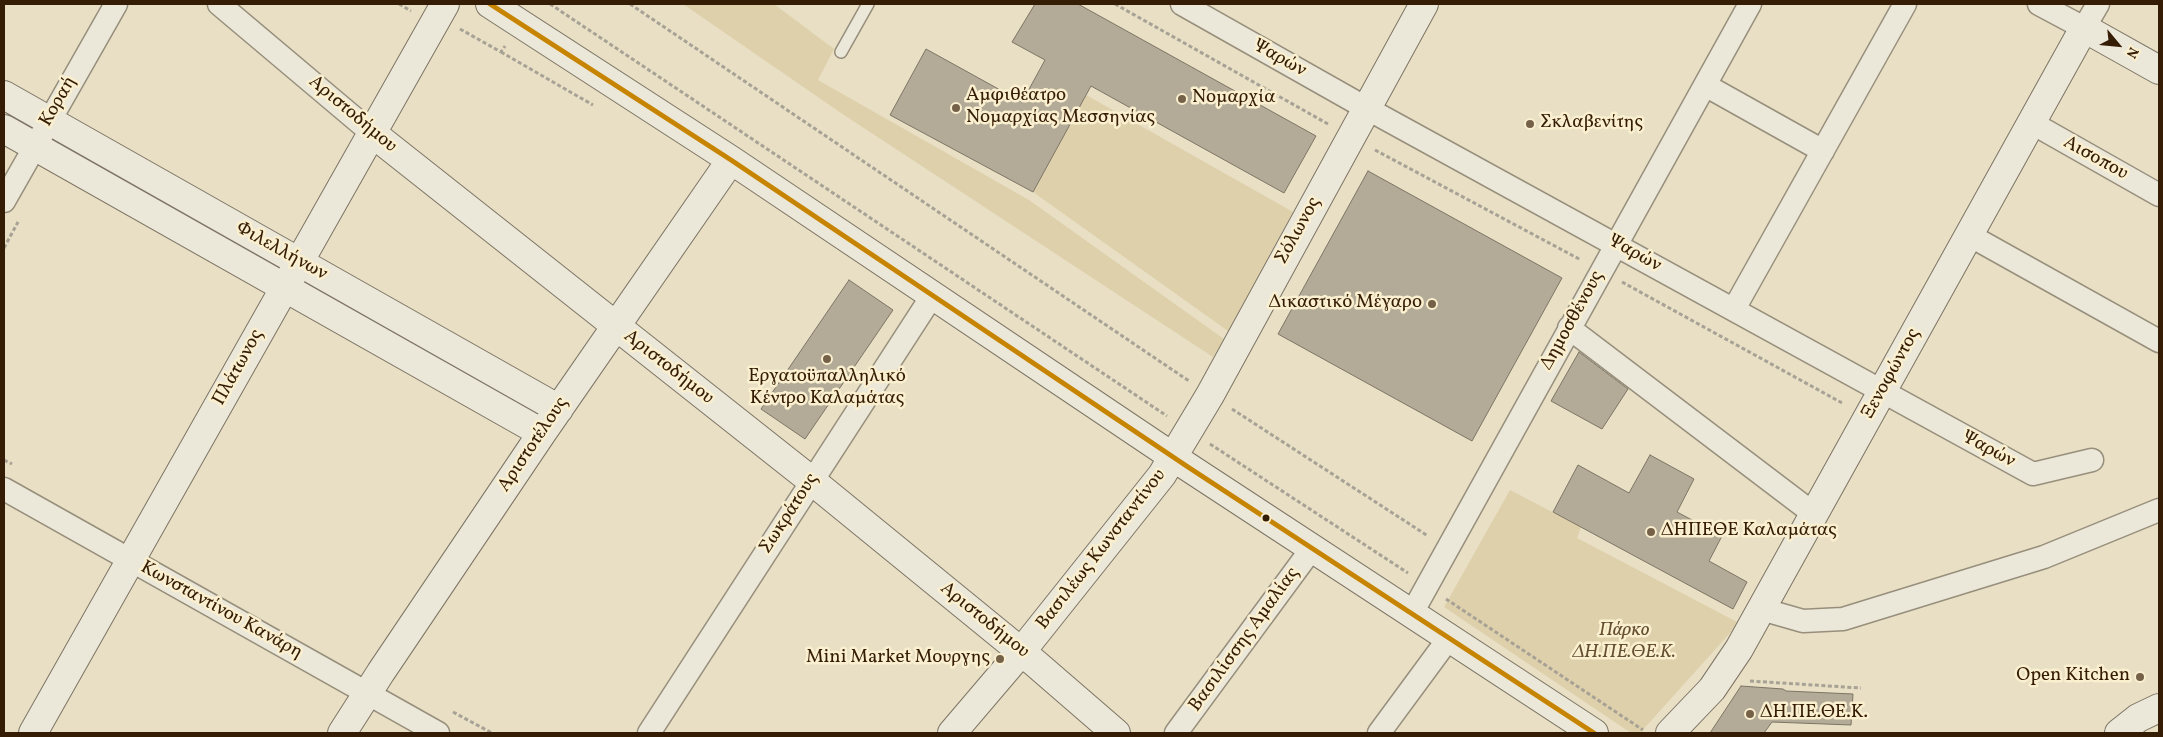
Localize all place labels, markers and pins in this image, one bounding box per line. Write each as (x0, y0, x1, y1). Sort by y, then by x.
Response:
place label: Αμφιθέατρο Νομαρχίας Μεσσηνίας (966, 86, 1155, 130)
place label: Νομαρχία (1192, 88, 1276, 110)
marker: Νομαρχία (1176, 93, 1188, 105)
marker: Αμφιθέατρο Νομαρχίας Μεσσηνίας (950, 102, 962, 114)
place label: Σκλαβενίτης (1540, 113, 1643, 135)
marker: Σκλαβενίτης (1524, 118, 1536, 130)
place label: Δικαστικό Μέγαρο (1269, 293, 1422, 315)
marker: Δικαστικό Μέγαρο (1426, 298, 1438, 310)
marker: Εργατοϋπαλληλικό Κέντρο Καλαμάτας (821, 353, 833, 365)
place label: Εργατοϋπαλληλικό Κέντρο Καλαμάτας (748, 367, 906, 411)
unlabelled marker (1261, 513, 1271, 523)
place label: ΔΗΠΕΘΕ Καλαμάτας (1661, 521, 1837, 543)
marker: ΔΗΠΕΘΕ Καλαμάτας (1645, 526, 1657, 538)
place label: Mini Market Μουργης (806, 648, 990, 670)
marker: Mini Market Μουργης (994, 653, 1006, 665)
place label: Open Kitchen (2016, 666, 2130, 688)
marker: Open Kitchen (2134, 671, 2146, 683)
place label: ΔΗ.ΠΕ.ΘΕ.Κ. (1760, 703, 1868, 725)
marker: ΔΗ.ΠΕ.ΘΕ.Κ. (1744, 708, 1756, 720)

